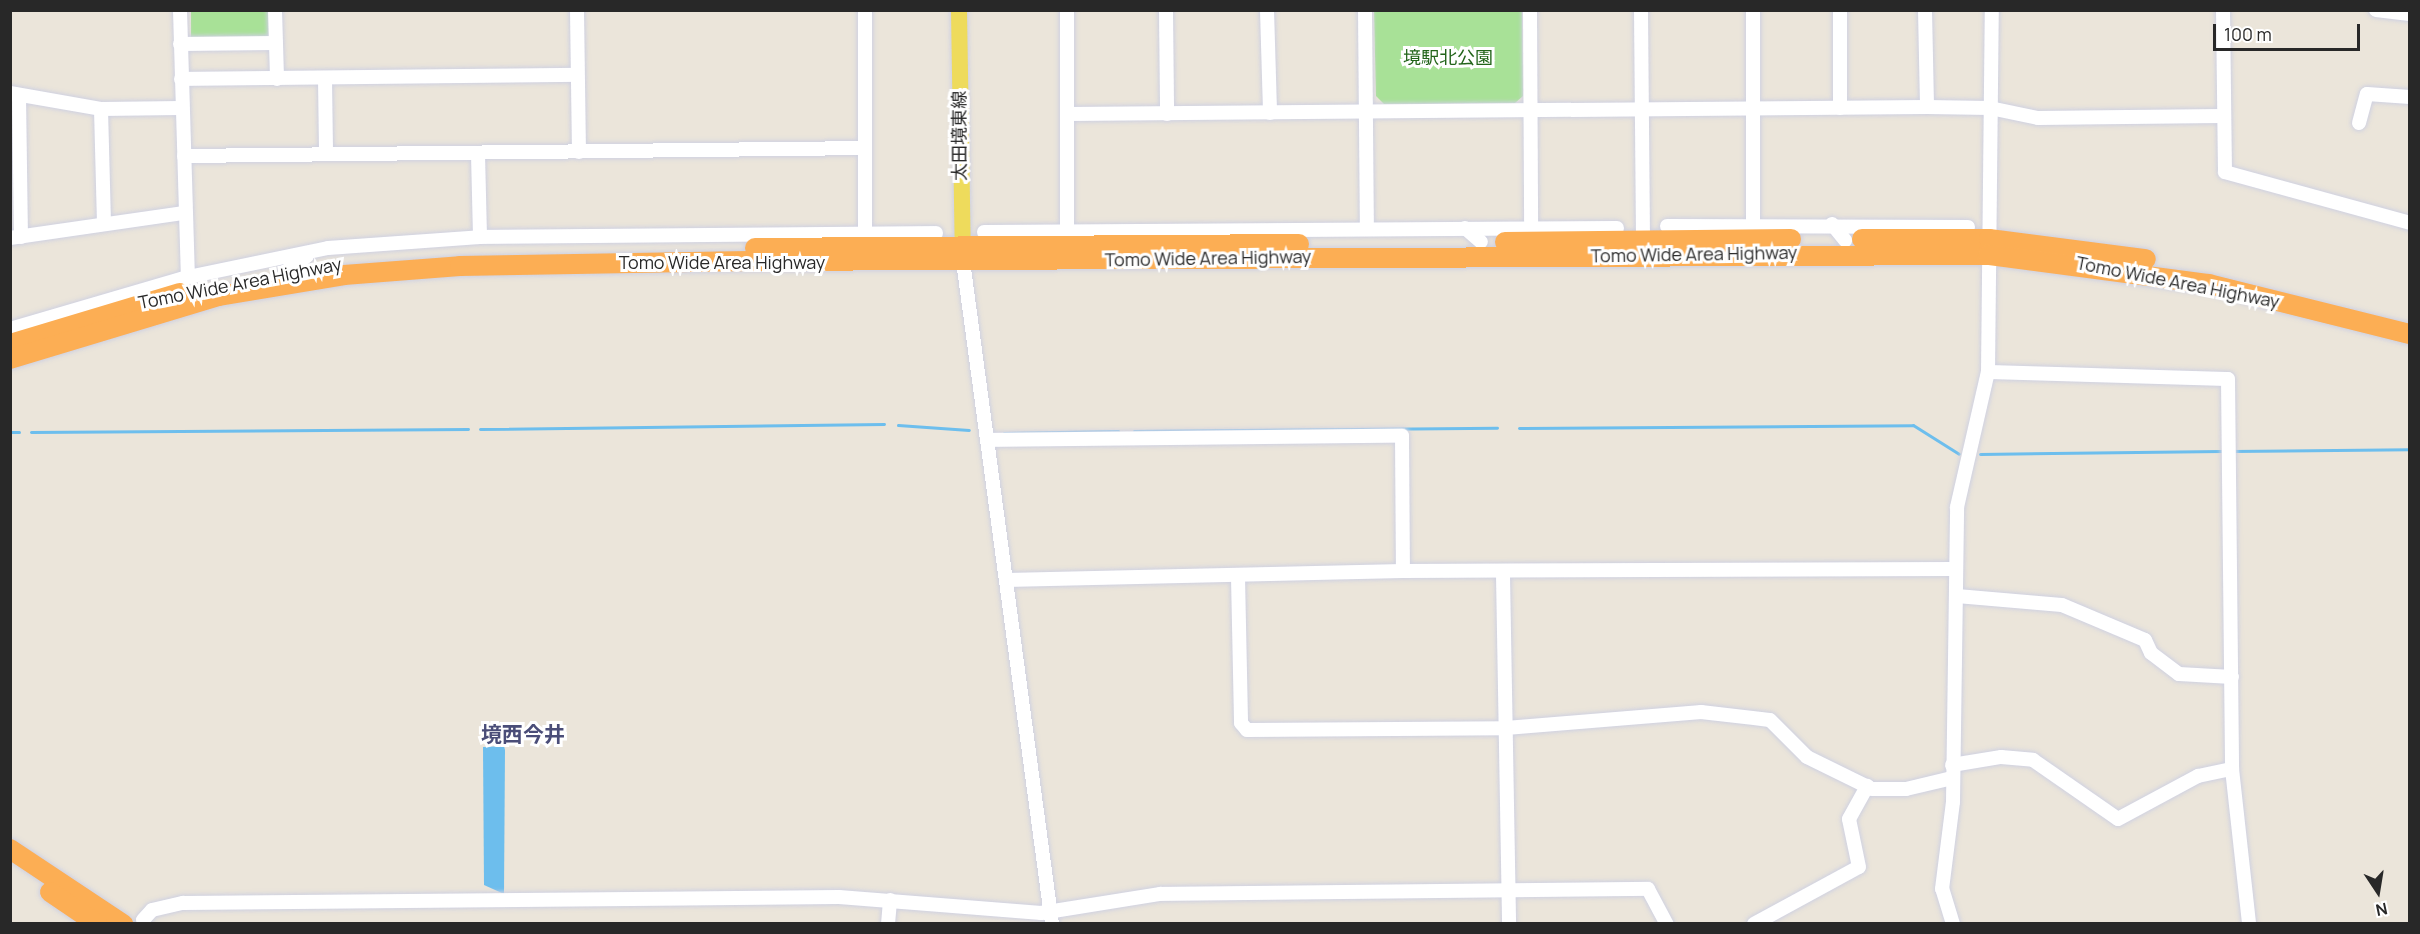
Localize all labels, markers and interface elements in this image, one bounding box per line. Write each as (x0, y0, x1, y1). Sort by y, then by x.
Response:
scale bar (2216, 12, 2363, 50)
text: 100 m (2224, 22, 2272, 46)
park label: 境駅北公園 (1403, 46, 1493, 68)
street label: 太田境東線 (948, 91, 970, 181)
street label: Tomo Wide Area Highway (1591, 241, 1797, 267)
street label: Tomo Wide Area Highway (1105, 245, 1311, 271)
street label: Tomo Wide Area Highway (619, 251, 825, 273)
street label: Tomo Wide Area Highway (2075, 252, 2281, 312)
street label: Tomo Wide Area Highway (137, 253, 343, 313)
district label: 境西今井 (481, 721, 565, 747)
north arrow (2348, 862, 2408, 922)
text: N (2374, 898, 2390, 922)

